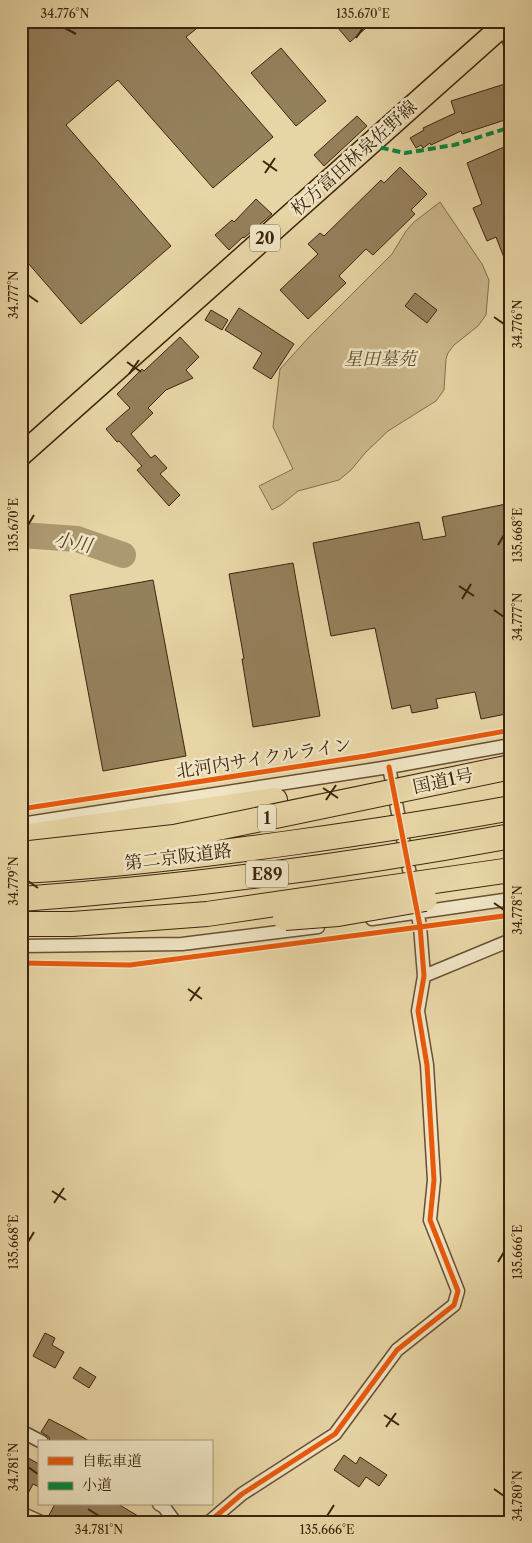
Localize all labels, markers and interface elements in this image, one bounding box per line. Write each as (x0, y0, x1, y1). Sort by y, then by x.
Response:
text: 34.776°N (41, 6, 89, 21)
text: 135.670°E (336, 6, 390, 21)
street label: 枚方富田林泉佐野線 (286, 96, 422, 220)
road number: 20 (250, 224, 280, 252)
text: 34.777°N (6, 271, 21, 319)
text: 34.776°N (510, 300, 525, 348)
park label: 星田墓苑 (344, 348, 419, 370)
text: 135.670°E (6, 498, 21, 552)
text: 135.668°E (510, 508, 525, 562)
water label: 小川 (52, 528, 96, 558)
text: 34.777°N (510, 593, 525, 641)
street label: 北河内サイクルライン (175, 733, 353, 783)
street label: 国道1号 (411, 764, 475, 798)
road number: 1 (258, 804, 276, 831)
street label: 第二京阪道路 (123, 840, 233, 874)
text: 34.779°N (6, 856, 21, 906)
road number: E89 (246, 861, 288, 888)
text: 34.778°N (510, 885, 525, 935)
text: 135.668°E (6, 1215, 21, 1269)
text: 135.666°E (510, 1225, 525, 1279)
legend (38, 1440, 212, 1506)
text: 34.781°N (6, 1443, 21, 1491)
text: 自転車道 (82, 1451, 142, 1470)
text: 34.780°N (510, 1470, 525, 1522)
text: 小道 (82, 1475, 112, 1494)
text: 34.781°N (75, 1522, 123, 1537)
text: 135.666°E (300, 1522, 354, 1537)

